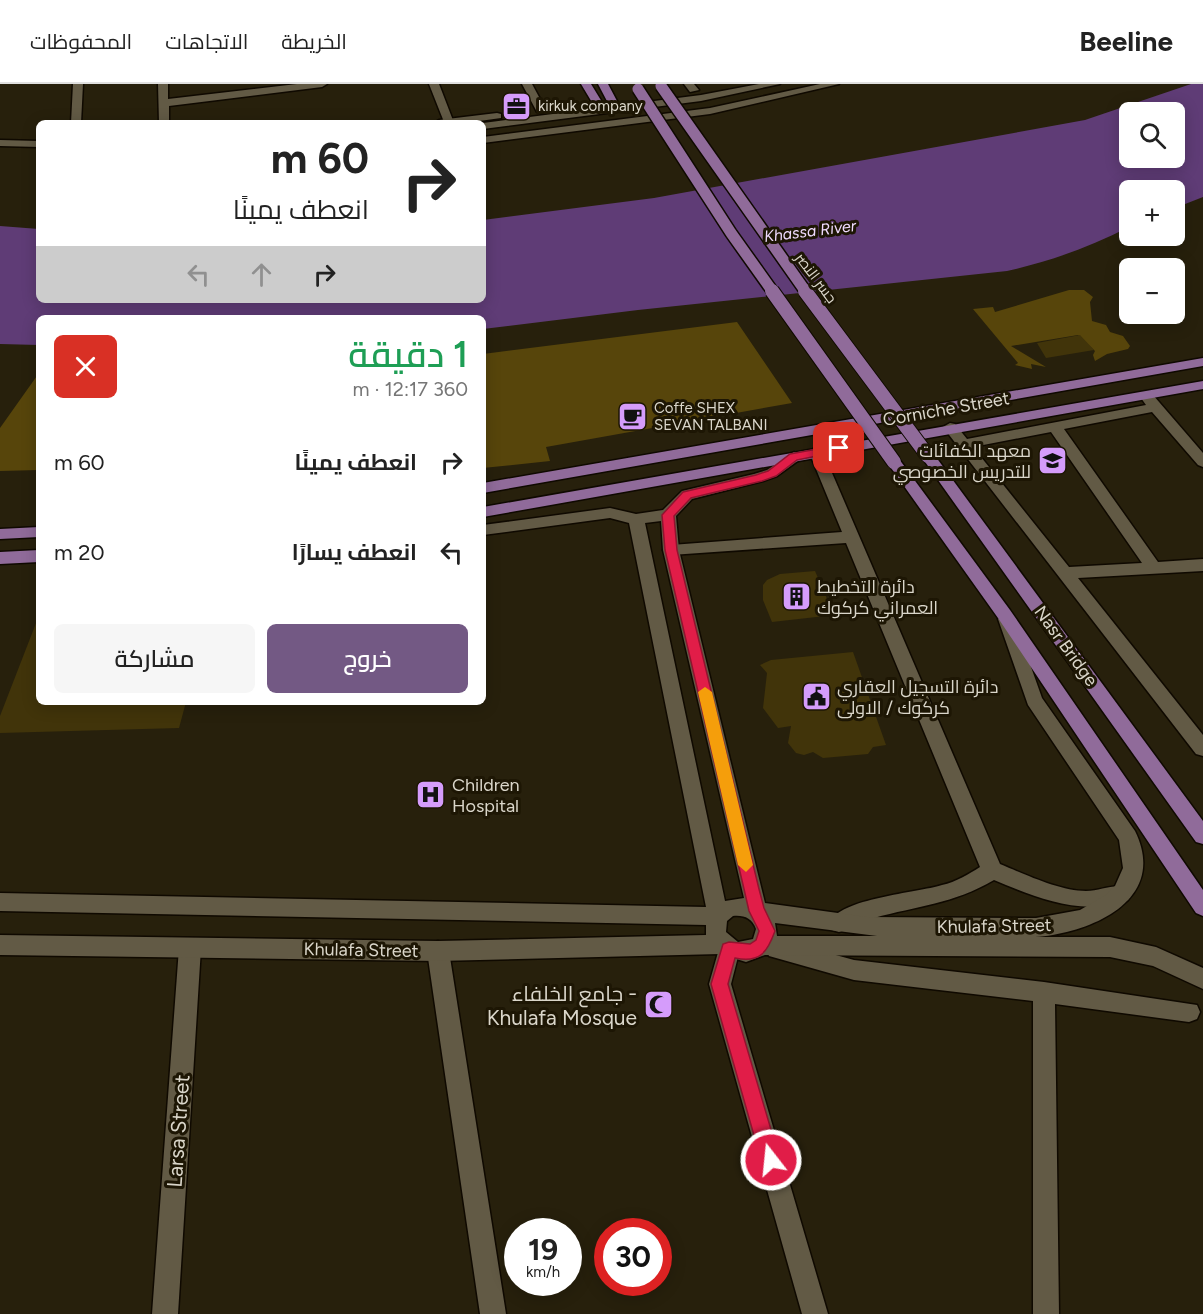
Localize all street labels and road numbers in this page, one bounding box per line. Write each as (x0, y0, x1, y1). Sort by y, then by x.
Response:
street label: جسر النصر (791, 248, 841, 307)
street label: Corniche Street (881, 387, 1011, 431)
street label: Nasr Bridge (1029, 601, 1103, 691)
street label: Khulafa Street (936, 914, 1052, 938)
street label: Khulafa Street (303, 938, 419, 962)
street label: Larsa Street (162, 1074, 194, 1188)

